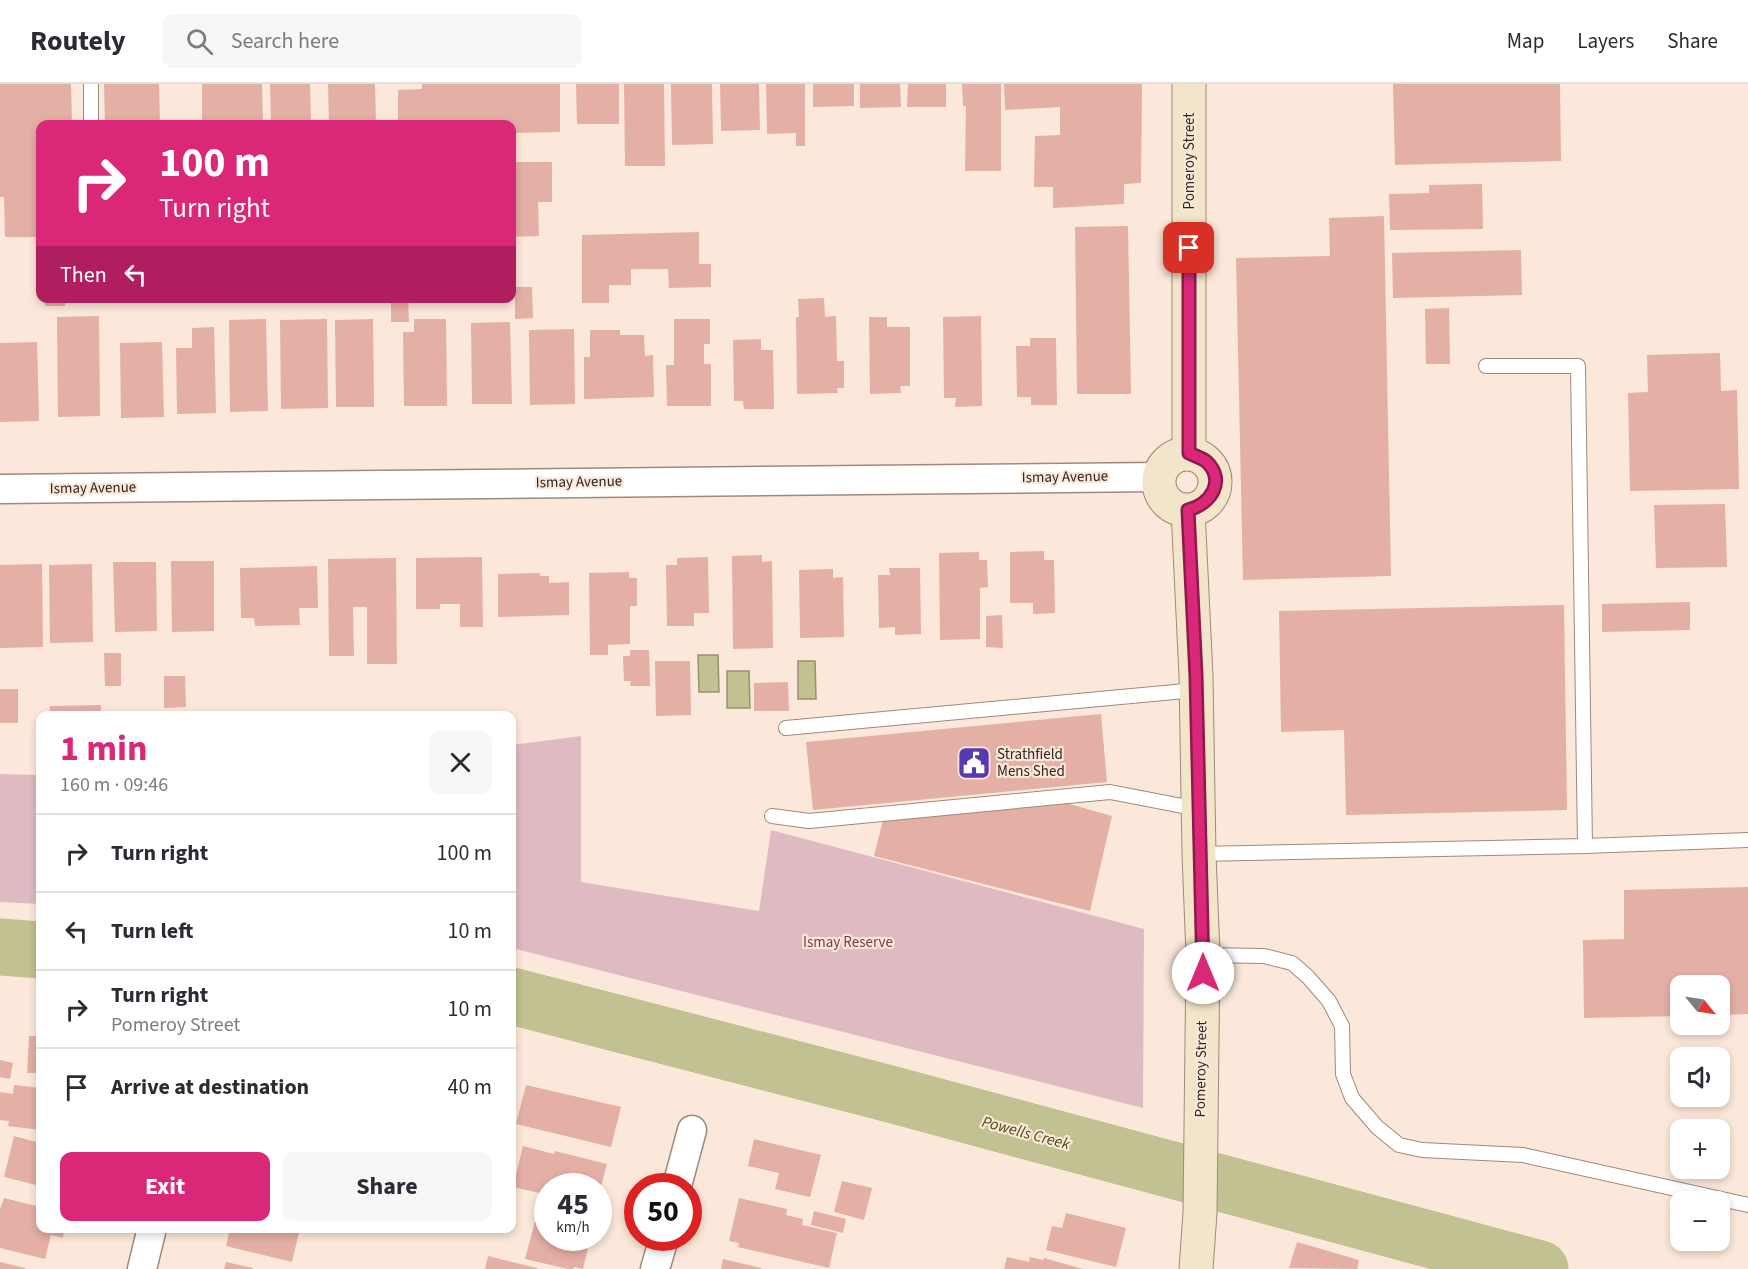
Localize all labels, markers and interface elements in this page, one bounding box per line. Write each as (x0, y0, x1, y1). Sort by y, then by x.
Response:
search box (162, 14, 582, 68)
text: Routely (30, 21, 126, 61)
icon: search (183, 25, 216, 58)
text: Search here (231, 25, 339, 57)
text: Map (1507, 26, 1544, 56)
text: Layers (1577, 26, 1634, 56)
text: Share (1667, 26, 1718, 56)
street label: Pomeroy Street (1179, 113, 1200, 209)
text: 100 m (159, 133, 270, 193)
icon: right (60, 144, 138, 222)
text: Turn right (159, 189, 270, 228)
pin (1163, 222, 1214, 273)
icon: arrive (1172, 231, 1205, 264)
icon: left (119, 258, 152, 291)
text: Then (60, 259, 107, 291)
street label: Ismay Avenue (1022, 466, 1108, 488)
street label: Ismay Avenue (536, 471, 622, 493)
street label: Ismay Avenue (50, 477, 136, 499)
text: 1 min (60, 723, 148, 774)
button: close (429, 731, 492, 794)
place label: Strathfield Mens Shed (997, 744, 1065, 782)
public building icon: Strathfield Mens Shed (956, 745, 992, 781)
text: 160 m · 09:46 (60, 771, 168, 799)
icon: right (60, 837, 93, 870)
text: Turn right (111, 837, 208, 869)
text: 100 m (437, 837, 492, 869)
icon: left (60, 915, 93, 948)
text: Turn left (111, 915, 193, 947)
text: 10 m (447, 915, 492, 947)
park label: Ismay Reserve (803, 932, 893, 953)
position arrow (1171, 941, 1235, 1005)
north arrow (1670, 975, 1730, 1035)
map controls (1670, 975, 1730, 1251)
text: Turn right (111, 979, 208, 1011)
icon: right (60, 993, 93, 1026)
text: 10 m (447, 993, 492, 1025)
text: Pomeroy Street (111, 1011, 240, 1039)
street label: Pomeroy Street (1190, 1020, 1212, 1118)
button: sound (1670, 1047, 1730, 1107)
icon: arrive (60, 1071, 93, 1104)
text: Arrive at destination (111, 1071, 309, 1103)
text: 40 m (447, 1071, 492, 1103)
water label: Powells Creek (980, 1111, 1073, 1155)
button: + (1670, 1119, 1730, 1179)
button: Exit (60, 1152, 270, 1221)
button: Share (282, 1152, 492, 1221)
speed limit sign: 50 (624, 1173, 702, 1251)
text: 45 (557, 1183, 589, 1226)
button: − (1670, 1191, 1730, 1251)
text: km/h (556, 1217, 590, 1238)

